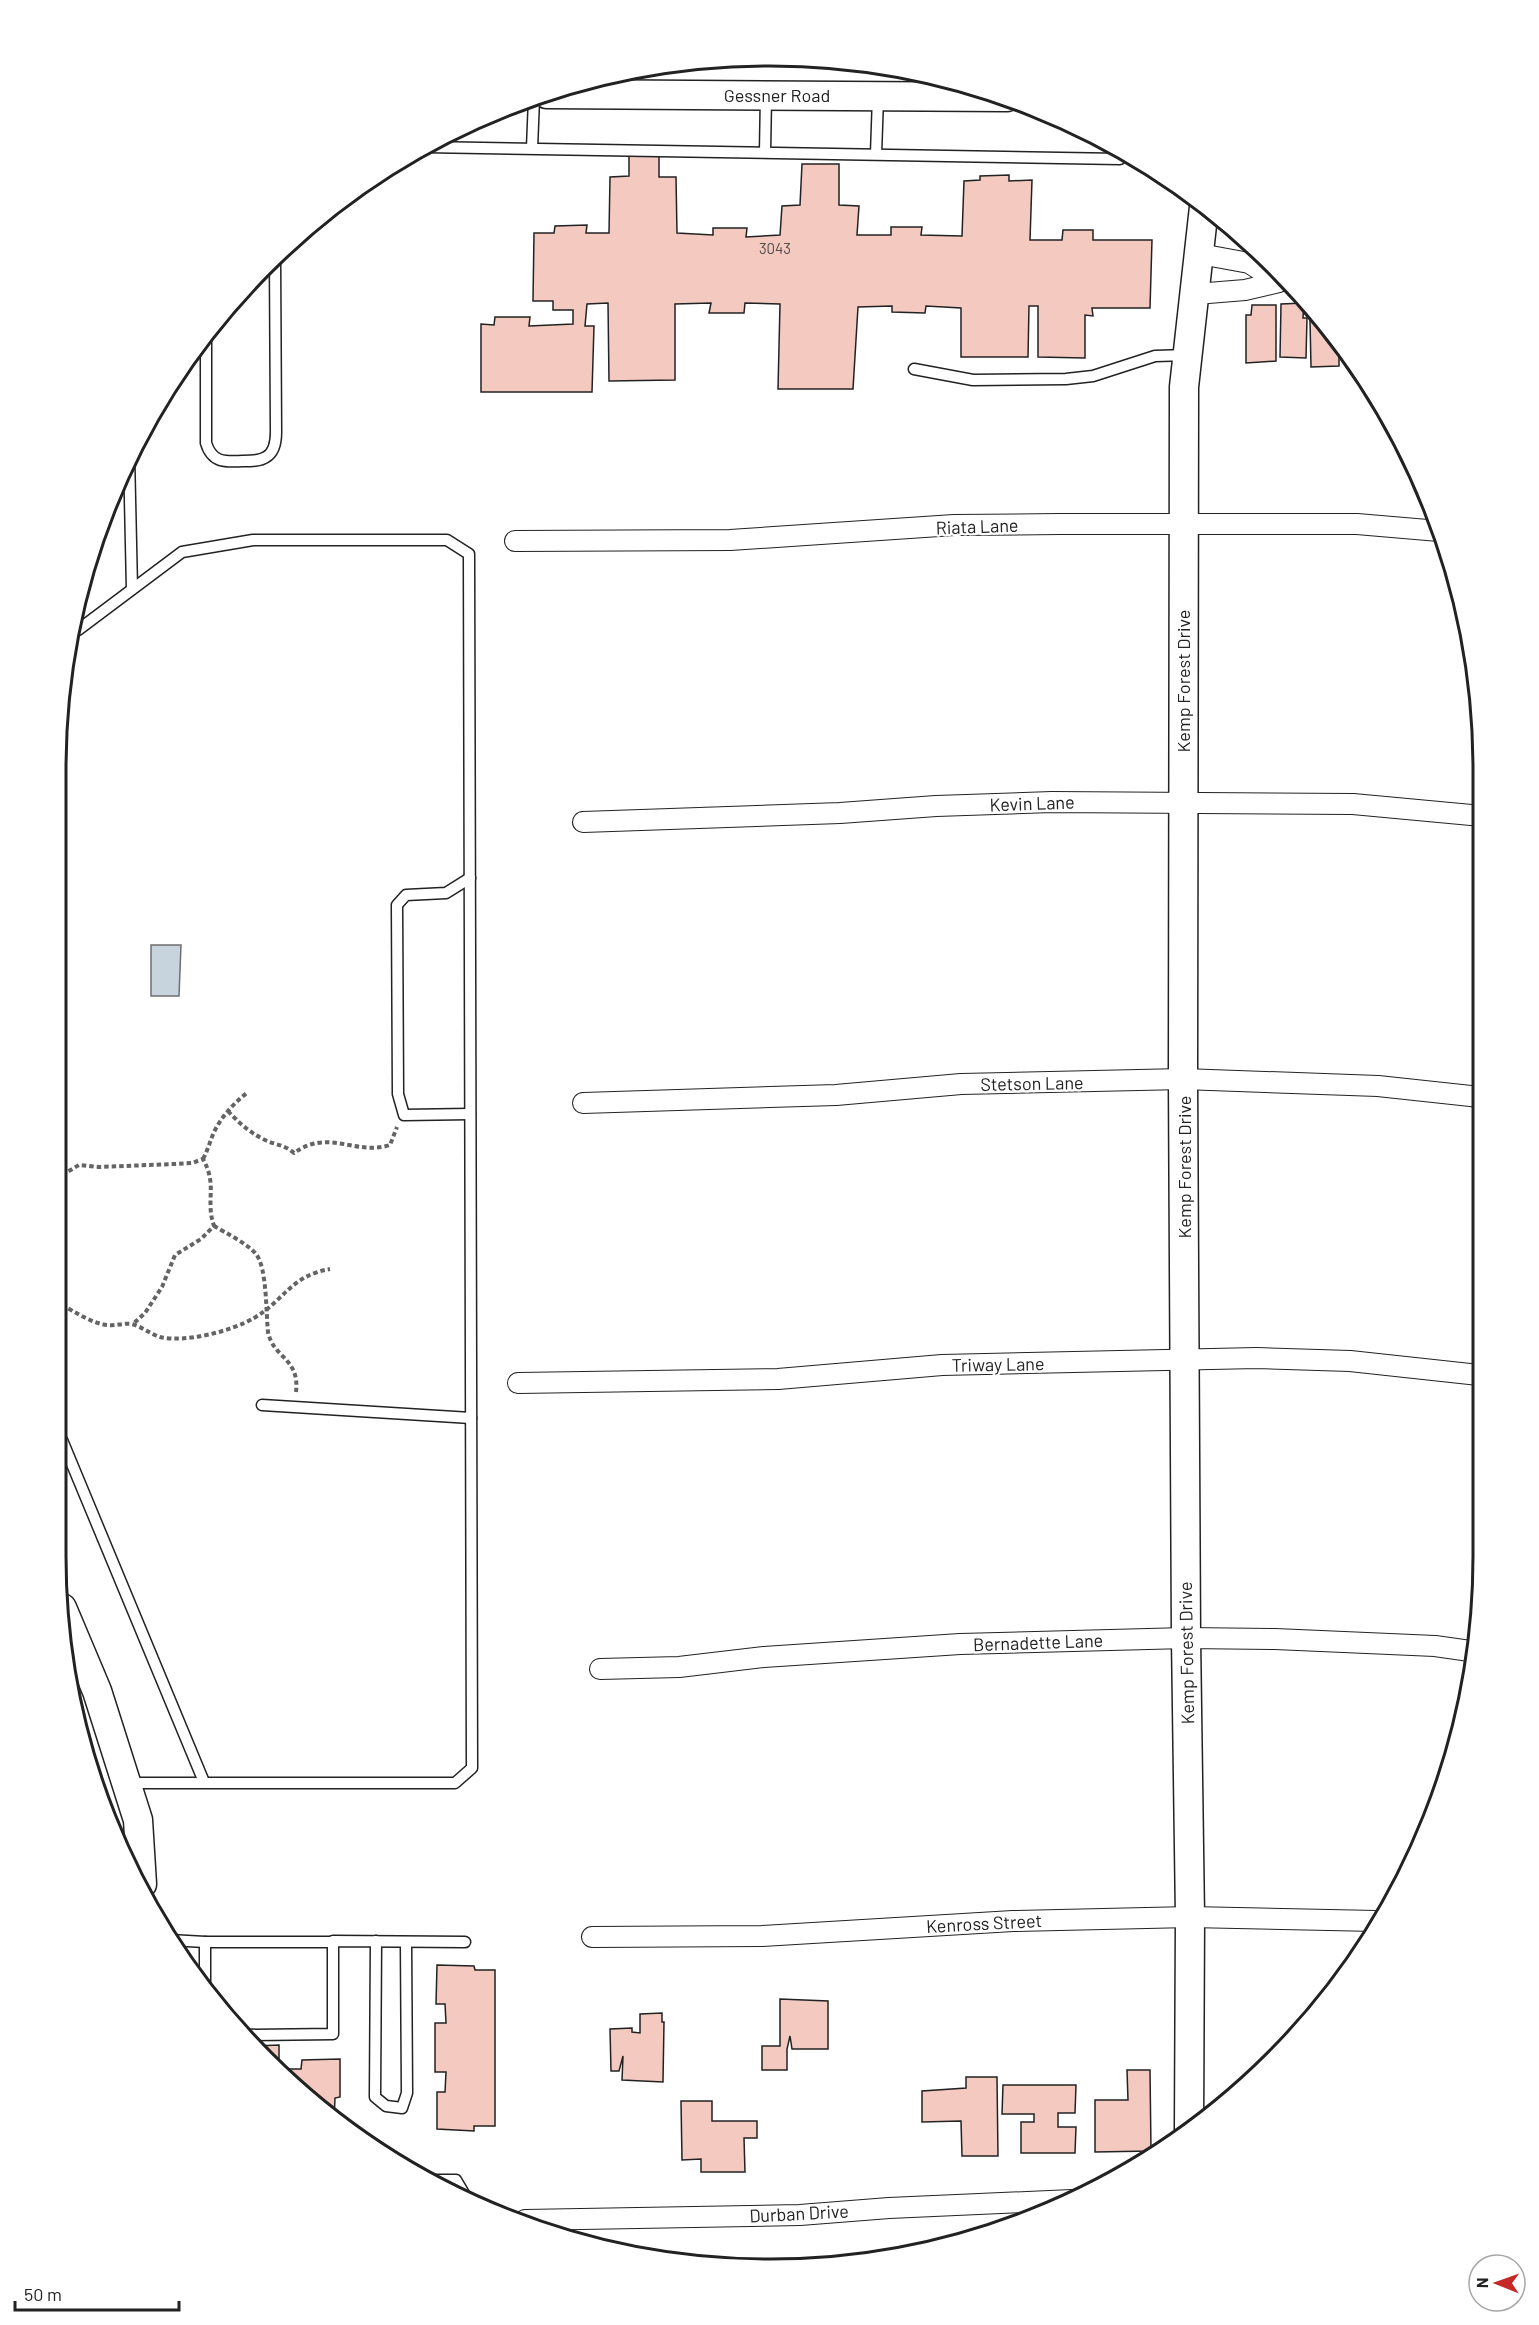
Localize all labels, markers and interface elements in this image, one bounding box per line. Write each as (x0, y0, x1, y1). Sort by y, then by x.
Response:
street label: Gessner Road (724, 84, 830, 106)
house number: 3043 (759, 239, 791, 257)
street label: Riata Lane (935, 514, 1019, 538)
street label: Kemp Forest Drive (1172, 610, 1194, 752)
street label: Kevin Lane (989, 791, 1075, 815)
street label: Stetson Lane (980, 1071, 1084, 1095)
street label: Kemp Forest Drive (1173, 1096, 1195, 1238)
street label: Triway Lane (951, 1352, 1045, 1376)
street label: Kemp Forest Drive (1174, 1581, 1198, 1725)
street label: Bernadette Lane (973, 1629, 1103, 1655)
street label: Kenross Street (925, 1909, 1043, 1937)
street label: Durban Drive (749, 2199, 849, 2227)
north arrow (1467, 2253, 1527, 2313)
scale bar (15, 2274, 178, 2312)
text: N (1472, 2277, 1491, 2288)
text: 50 m (24, 2283, 62, 2305)

